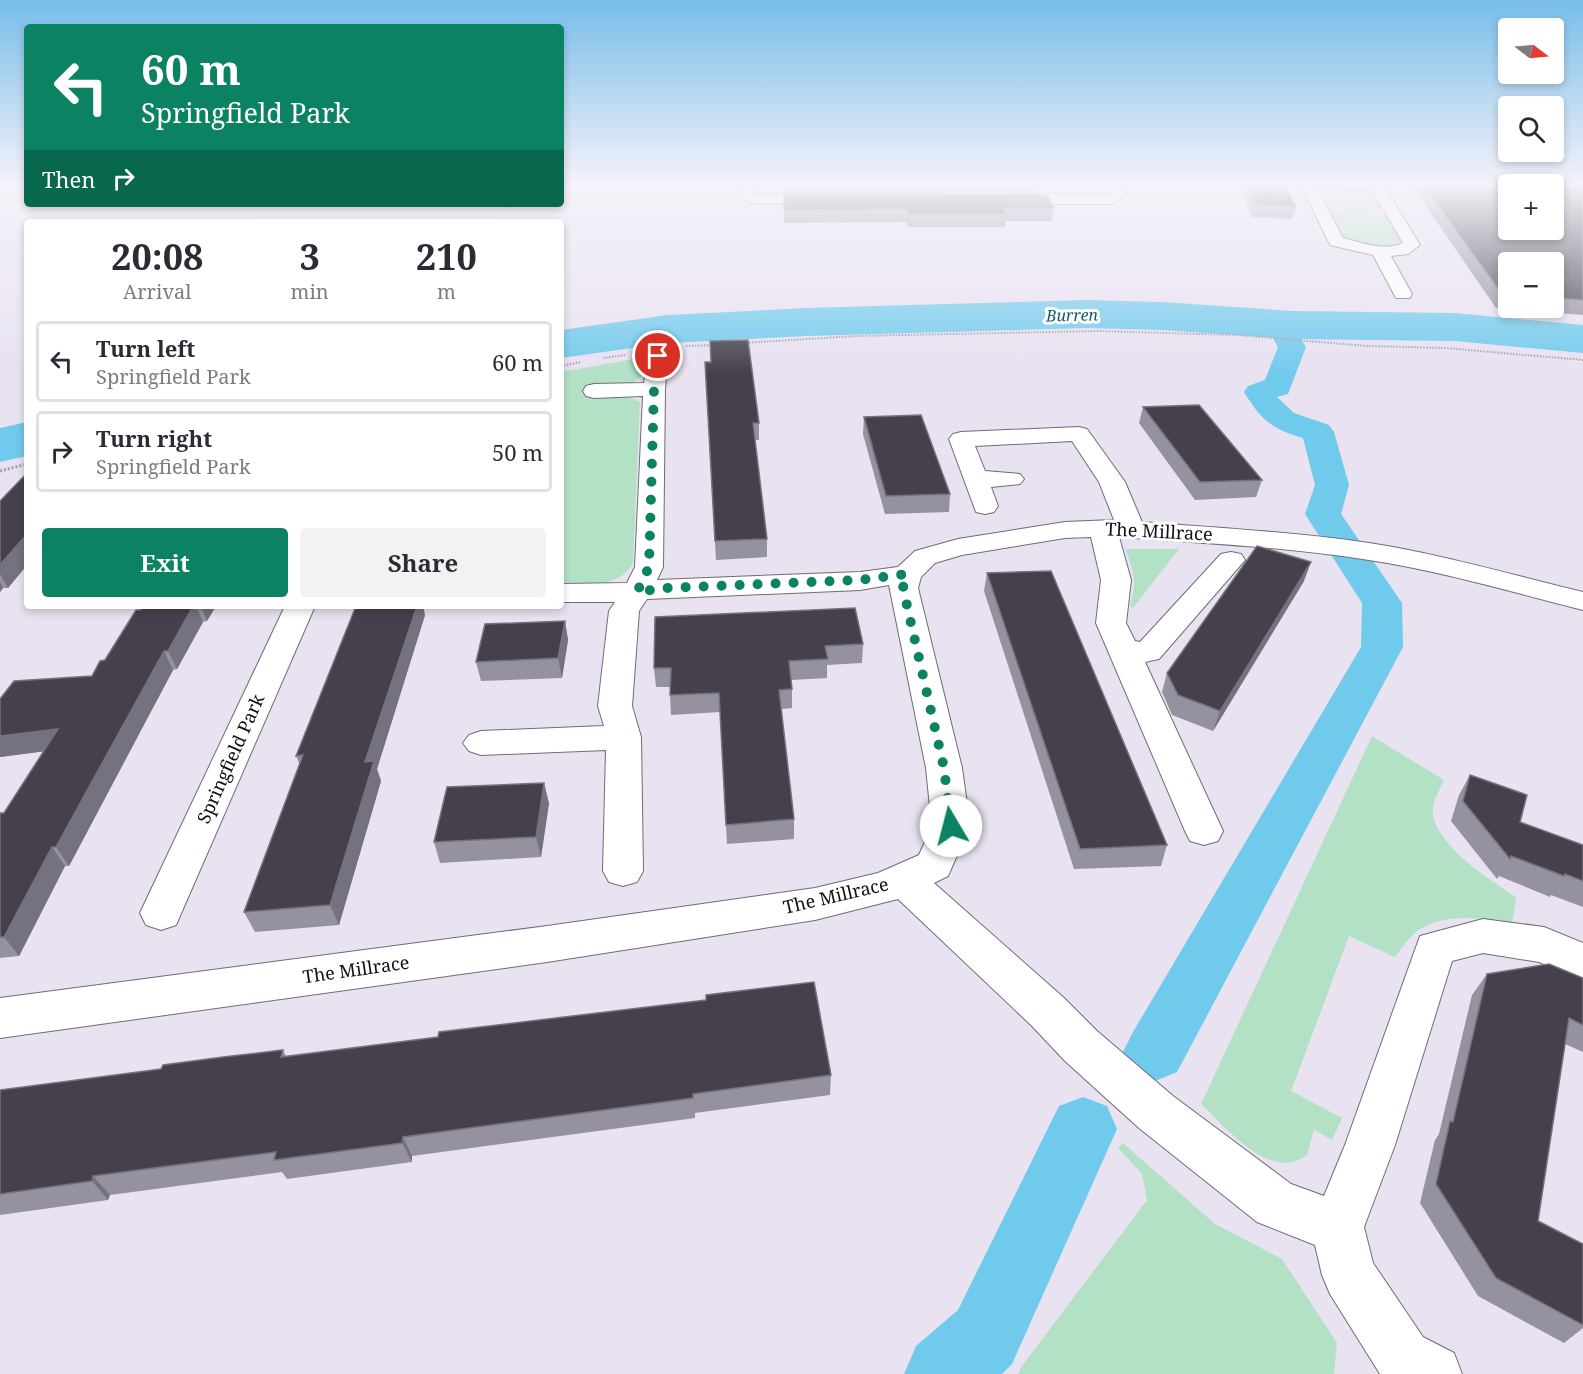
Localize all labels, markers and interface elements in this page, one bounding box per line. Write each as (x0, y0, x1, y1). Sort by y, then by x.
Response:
north arrow (1498, 18, 1564, 84)
map controls (1498, 18, 1564, 318)
text: 60 m (141, 40, 241, 97)
icon: left (42, 48, 120, 126)
text: Springfield Park (141, 94, 350, 131)
button: search (1498, 96, 1564, 162)
icon: right (107, 162, 140, 195)
text: Then (42, 164, 95, 194)
button: + (1498, 174, 1564, 240)
text: 20:08 (111, 232, 203, 281)
text: 3 (299, 232, 320, 281)
text: 210 (416, 232, 477, 281)
button: − (1498, 252, 1564, 318)
text: Arrival (123, 278, 191, 305)
text: min (291, 278, 329, 305)
text: m (437, 278, 456, 305)
water label: Burren (1045, 304, 1099, 326)
pin (632, 330, 683, 381)
text: Turn left (96, 333, 195, 363)
icon: arrive (641, 339, 674, 372)
icon: left (45, 345, 78, 378)
text: 60 m (492, 347, 543, 377)
text: Springfield Park (96, 363, 251, 390)
text: Turn right (96, 423, 212, 453)
icon: right (45, 435, 78, 468)
text: 50 m (492, 437, 543, 467)
text: Springfield Park (96, 453, 251, 480)
street label: The Millrace (1105, 516, 1213, 546)
button: Exit (42, 528, 288, 597)
button: Share (300, 528, 546, 597)
street label: Springfield Park (191, 690, 270, 827)
position arrow (919, 794, 983, 858)
street label: The Millrace (781, 871, 891, 919)
street label: The Millrace (301, 950, 411, 988)

